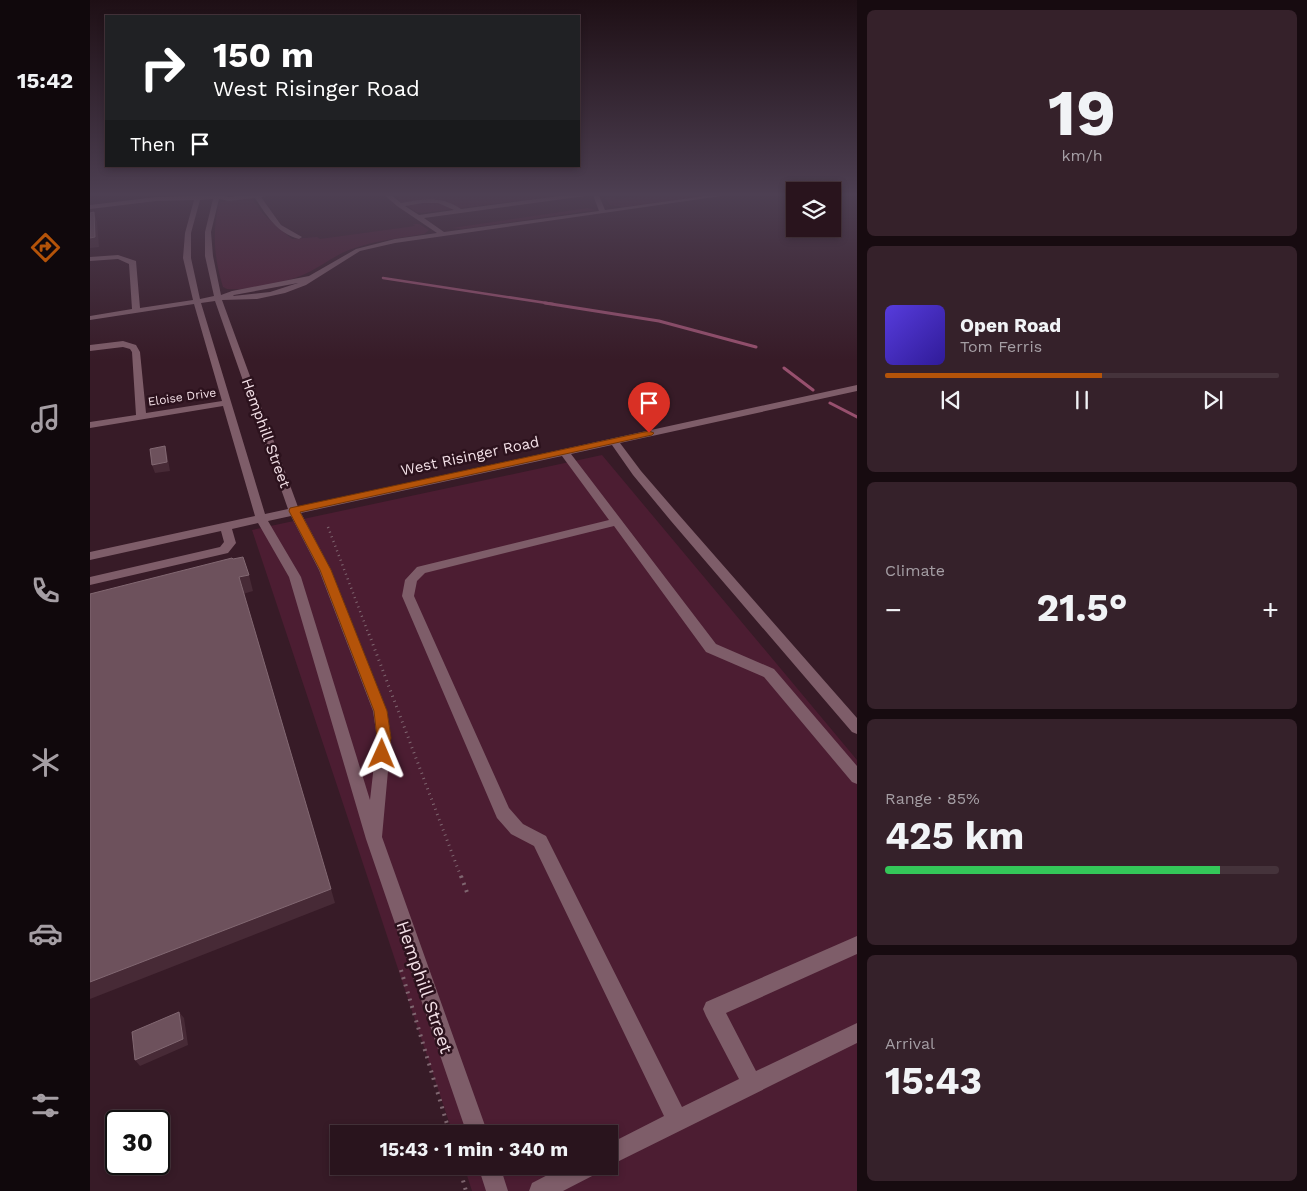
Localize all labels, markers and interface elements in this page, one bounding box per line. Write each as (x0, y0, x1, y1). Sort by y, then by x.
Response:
text: 150 m (213, 34, 314, 76)
icon: right (130, 35, 195, 100)
text: 15:42 (17, 68, 73, 93)
text: 19 (1048, 75, 1116, 151)
text: West Risinger Road (213, 76, 420, 101)
icon: arrive (186, 130, 214, 158)
text: Then (130, 133, 176, 156)
text: km/h (1061, 146, 1103, 165)
map controls (786, 182, 841, 237)
button: layers (786, 182, 841, 237)
icon: directions (28, 230, 63, 265)
text: Open Road (960, 314, 1061, 337)
text: Tom Ferris (960, 337, 1042, 356)
street label: Hemphill Street (238, 376, 294, 491)
pin (628, 382, 670, 433)
street label: Eloise Drive (147, 385, 217, 409)
icon: previous (937, 386, 965, 414)
icon: pause (1068, 386, 1096, 414)
icon: next (1199, 386, 1227, 414)
icon: arrive (635, 389, 663, 417)
icon: music (28, 401, 63, 436)
street label: West Risinger Road (399, 433, 541, 479)
text: Climate (885, 561, 945, 580)
icon: phone (28, 573, 63, 608)
text: 21.5° (1036, 586, 1128, 630)
text: − (885, 593, 902, 626)
text: + (1262, 593, 1279, 626)
position arrow (355, 727, 407, 779)
icon: climate (28, 745, 63, 780)
text: Range · 85% (885, 789, 980, 808)
text: 425 km (885, 814, 1024, 858)
icon: car (28, 916, 63, 951)
street label: Hemphill Street (393, 918, 458, 1056)
text: Arrival (885, 1034, 935, 1053)
text: 15:43 (885, 1059, 982, 1103)
icon: filters (28, 1088, 63, 1123)
speed limit sign: 30 (105, 1110, 170, 1175)
text: 15:43 · 1 min · 340 m (380, 1138, 568, 1161)

